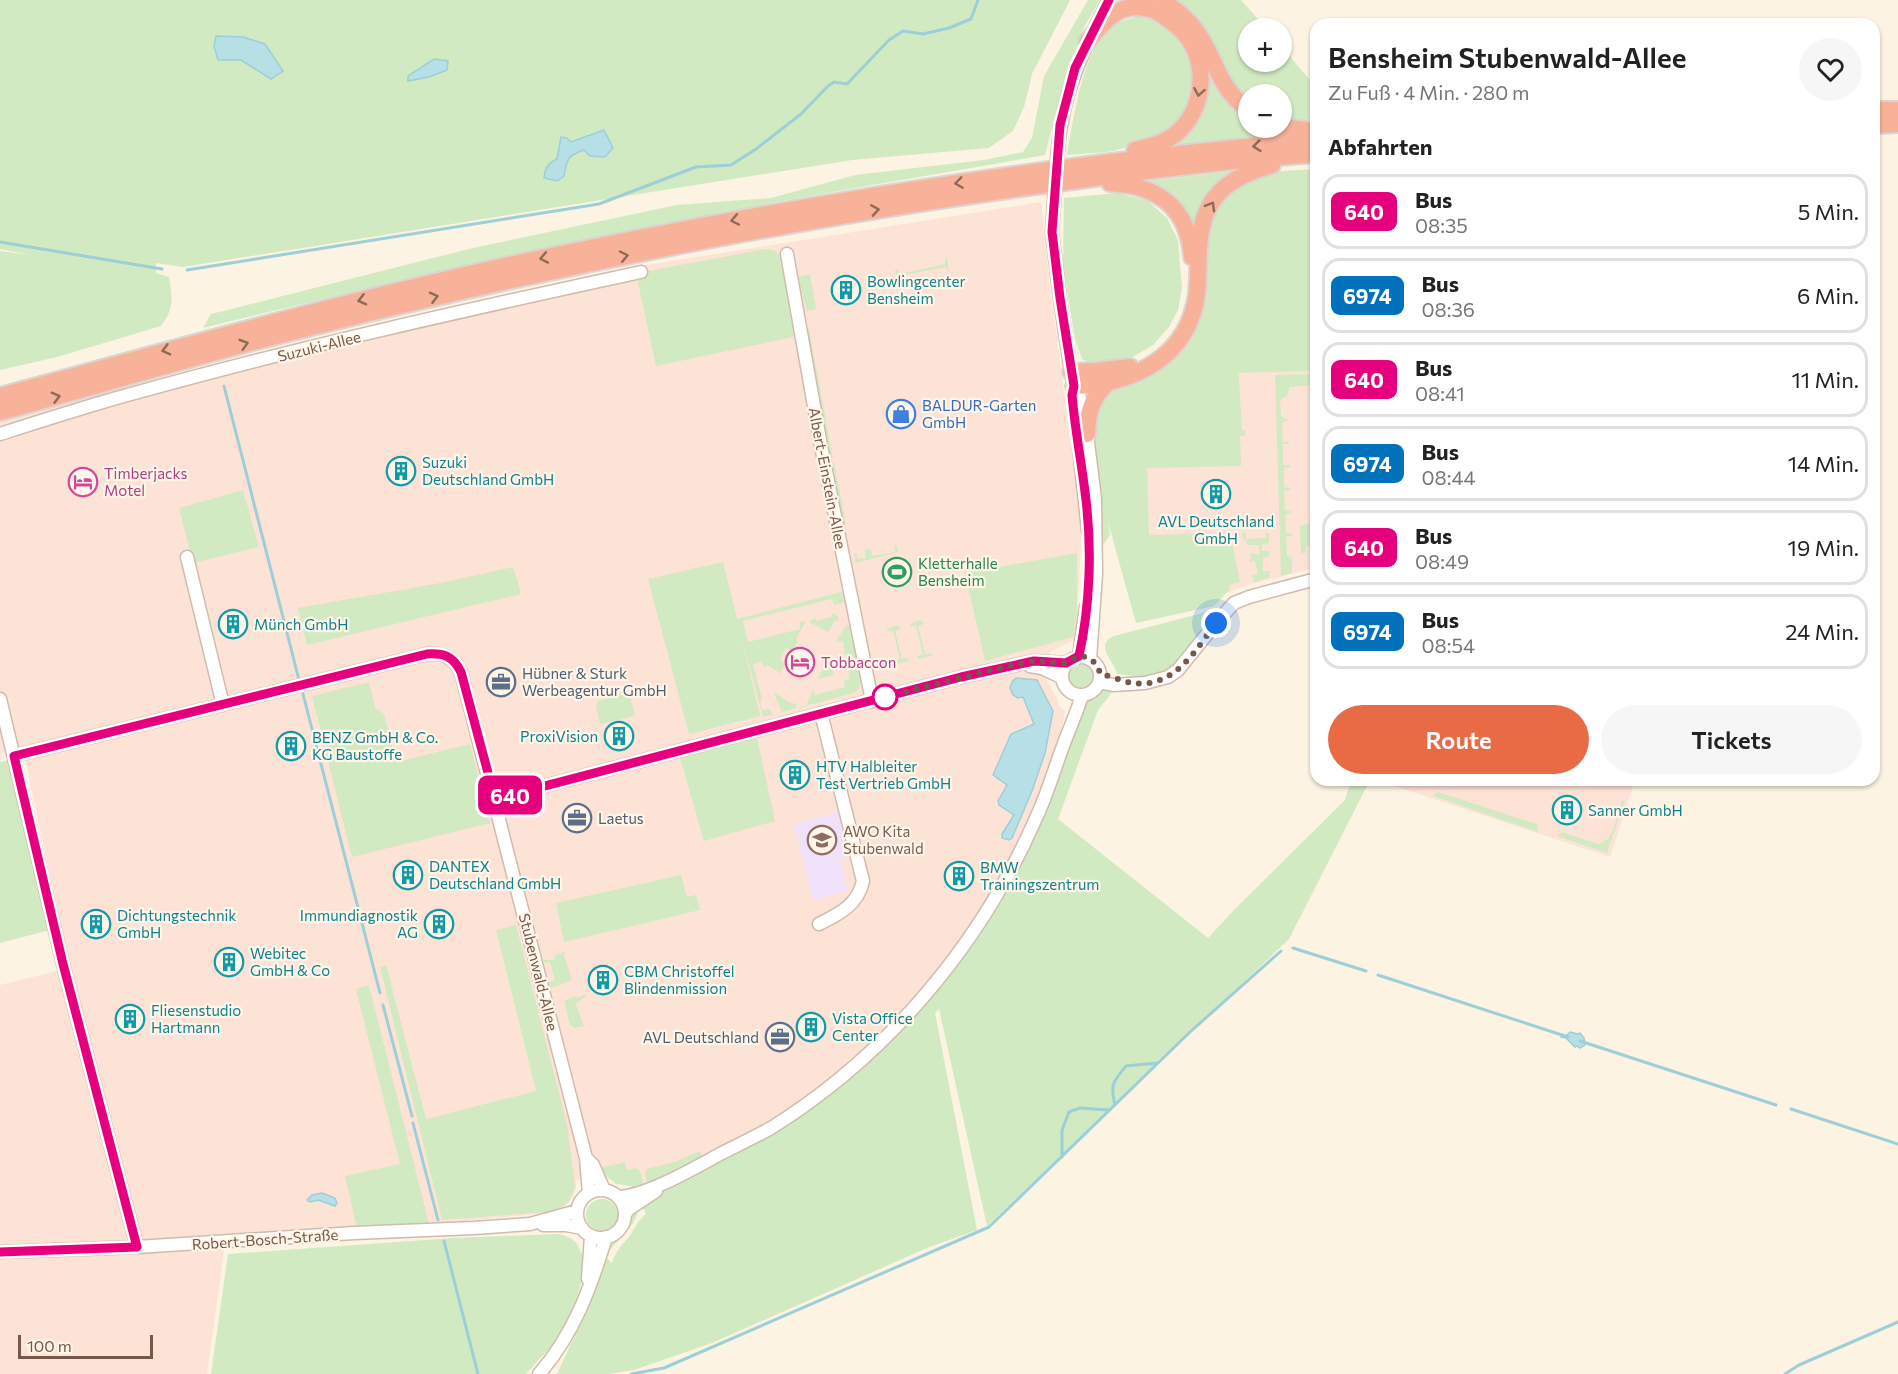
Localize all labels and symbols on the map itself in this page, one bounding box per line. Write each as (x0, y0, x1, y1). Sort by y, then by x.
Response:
one-way arrow (1193, 87, 1206, 97)
one-way arrow (1253, 139, 1262, 151)
one-way arrow (954, 177, 964, 189)
one-way arrow (1204, 202, 1215, 212)
one-way arrow (870, 205, 880, 217)
one-way arrow (731, 213, 741, 226)
one-way arrow (619, 250, 629, 263)
one-way arrow (539, 251, 549, 264)
place label: Bowlingcenter Bensheim (867, 272, 966, 307)
building icon: Bowlingcenter Bensheim (830, 274, 862, 306)
one-way arrow (357, 292, 367, 305)
one-way arrow (428, 292, 438, 305)
street label: Suzuki-Allee (276, 327, 362, 365)
one-way arrow (239, 339, 249, 352)
one-way arrow (161, 343, 171, 356)
one-way arrow (51, 391, 61, 404)
place label: BALDUR-Garten GmbH (922, 396, 1036, 431)
shop icon: BALDUR-Garten GmbH (885, 398, 917, 430)
street label: Albert-Einstein-Allee (805, 406, 851, 550)
place label: Suzuki Deutschland GmbH (422, 453, 554, 488)
building icon: Suzuki Deutschland GmbH (385, 455, 417, 487)
place label: Timberjacks Motel (104, 464, 188, 499)
hotel icon: Timberjacks Motel (67, 466, 99, 498)
building icon: AVL Deutschland GmbH (1200, 478, 1232, 510)
place label: AVL Deutschland GmbH (1158, 512, 1274, 547)
place label: Kletterhalle Bensheim (918, 554, 998, 589)
sports icon: Kletterhalle Bensheim (881, 556, 913, 588)
building icon: Münch GmbH (217, 608, 249, 640)
your location (1201, 608, 1231, 638)
place label: Münch GmbH (254, 615, 348, 633)
hotel icon: Tobbaccon (784, 646, 816, 678)
place label: Tobbaccon (821, 653, 896, 671)
place label: Hübner & Sturk Werbeagentur GmbH (522, 664, 667, 699)
office icon: Hübner & Sturk Werbeagentur GmbH (485, 666, 517, 698)
unlabelled marker (872, 684, 898, 710)
building icon: ProxiVision (603, 720, 635, 752)
place label: ProxiVision (520, 727, 598, 745)
place label: BENZ GmbH & Co. KG Baustoffe (312, 728, 438, 763)
building icon: BENZ GmbH & Co. KG Baustoffe (275, 730, 307, 762)
place label: HTV Halbleiter Test Vertrieb GmbH (816, 757, 951, 792)
building icon: HTV Halbleiter Test Vertrieb GmbH (779, 759, 811, 791)
line badge: 640 (476, 776, 544, 814)
building icon: Sanner GmbH (1551, 794, 1583, 826)
place label: Sanner GmbH (1588, 801, 1683, 819)
office icon: Laetus (561, 802, 593, 834)
place label: Laetus (598, 809, 644, 827)
place label: AWO Kita Stubenwald (843, 822, 924, 857)
school or university icon: AWO Kita Stubenwald (806, 824, 838, 856)
place label: DANTEX Deutschland GmbH (429, 857, 561, 892)
place label: BMW Trainingszentrum (980, 858, 1099, 893)
building icon: DANTEX Deutschland GmbH (392, 859, 424, 891)
building icon: BMW Trainingszentrum (943, 860, 975, 892)
place label: Dichtungstechnik GmbH (117, 906, 237, 941)
place label: Immundiagnostik AG (300, 906, 418, 941)
building icon: Dichtungstechnik GmbH (80, 908, 112, 940)
building icon: Immundiagnostik AG (423, 908, 455, 940)
street label: Stubenwald-Allee (516, 911, 562, 1033)
place label: Webitec GmbH & Co (250, 944, 330, 979)
building icon: Webitec GmbH & Co (213, 946, 245, 978)
place label: CBM Christoffel Blindenmission (624, 962, 734, 997)
building icon: CBM Christoffel Blindenmission (587, 964, 619, 996)
place label: Fliesenstudio Hartmann (151, 1001, 241, 1036)
building icon: Fliesenstudio Hartmann (114, 1003, 146, 1035)
place label: Vista Office Center (832, 1009, 913, 1044)
building icon: Vista Office Center (795, 1011, 827, 1043)
office icon: AVL Deutschland (764, 1021, 796, 1053)
place label: AVL Deutschland (643, 1028, 759, 1046)
street label: Robert-Bosch-Straße (191, 1225, 339, 1253)
scale bar (18, 1332, 153, 1360)

